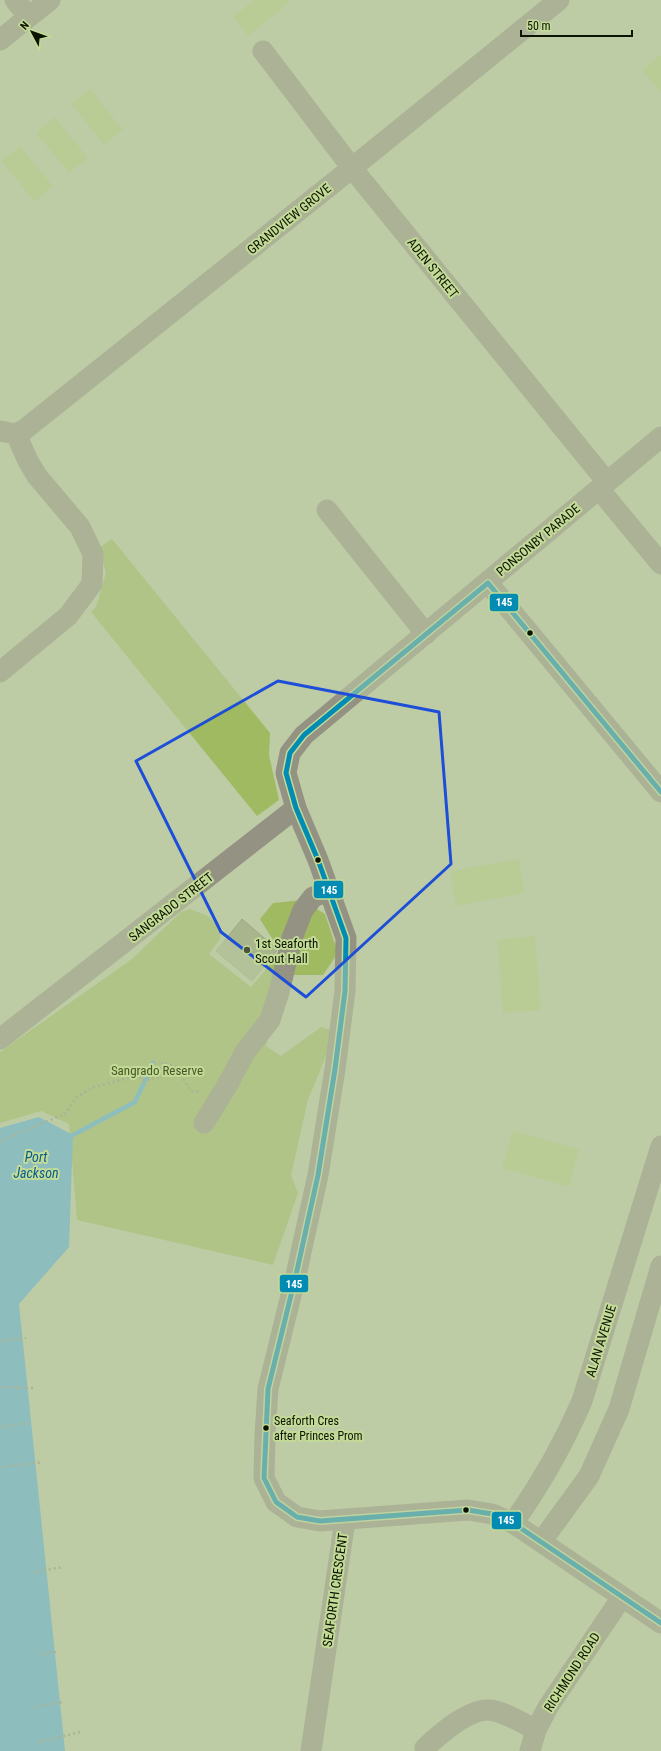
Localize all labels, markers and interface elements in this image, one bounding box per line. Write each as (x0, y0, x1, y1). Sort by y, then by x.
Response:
north arrow (12, 12, 52, 52)
scale bar (521, 12, 632, 38)
text: N (18, 19, 32, 33)
text: 50 m (527, 19, 551, 33)
street label: GRANDVIEW GROVE (244, 181, 334, 257)
street label: ADEN STREET (404, 235, 462, 301)
street label: PONSONBY PARADE (493, 501, 583, 579)
line badge: 145 (489, 593, 519, 612)
text: 145 (496, 596, 513, 609)
unlabelled marker (525, 628, 535, 638)
unlabelled marker (313, 855, 323, 865)
street label: SANGRADO STREET (126, 869, 216, 945)
line badge: 145 (313, 880, 344, 899)
text: 145 (321, 884, 338, 897)
place label: 1st Seaforth Scout Hall (255, 936, 318, 966)
marker: 1st Seaforth Scout Hall (242, 945, 252, 955)
park label: Sangrado Reserve (111, 1063, 203, 1078)
water label: Port Jackson (13, 1149, 59, 1181)
line badge: 145 (279, 1274, 309, 1293)
text: 145 (286, 1278, 303, 1291)
street label: ALAN AVENUE (583, 1303, 619, 1379)
place label: Seaforth Cres after Princes Prom (274, 1414, 363, 1443)
marker: Seaforth Cres after Princes Prom (261, 1423, 271, 1433)
unlabelled marker (461, 1505, 471, 1515)
line badge: 145 (491, 1511, 522, 1530)
text: 145 (498, 1514, 515, 1527)
street label: SEAFORTH CRESCENT (320, 1532, 350, 1648)
street label: RICHMOND ROAD (541, 1630, 603, 1714)

